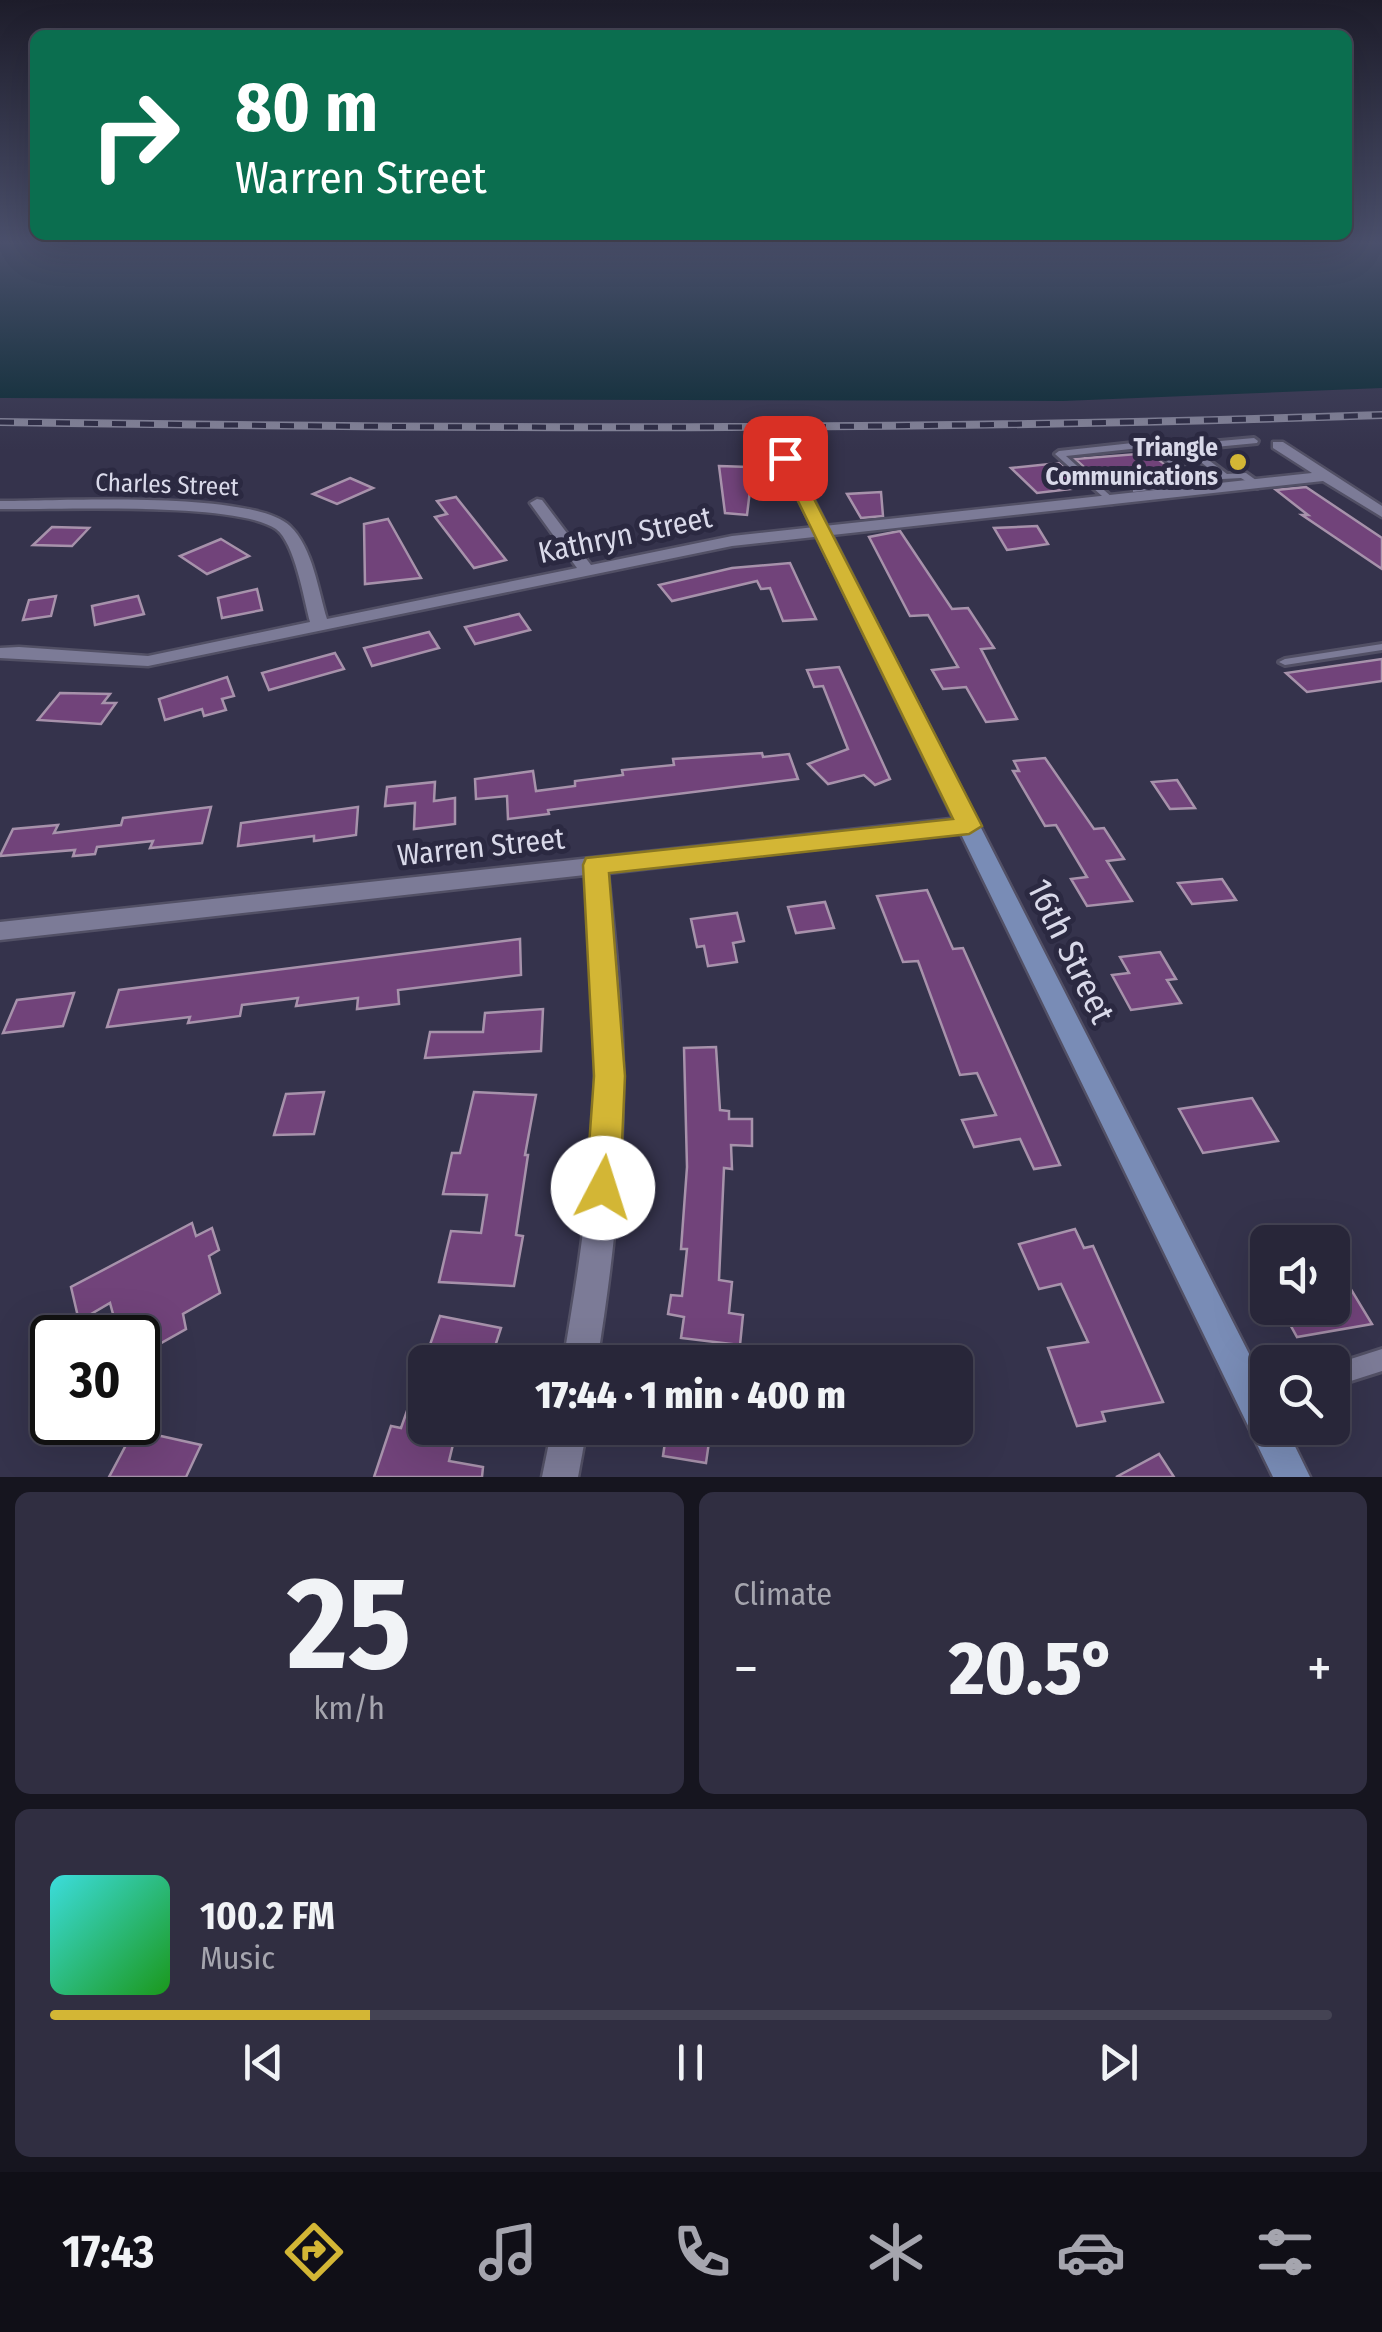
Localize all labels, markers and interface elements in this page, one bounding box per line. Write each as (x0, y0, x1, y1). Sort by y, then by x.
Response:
text: 80 m (235, 66, 378, 150)
icon: right (70, 70, 200, 200)
text: Warren Street (235, 151, 487, 205)
pin (743, 416, 828, 501)
icon: arrive (758, 431, 813, 486)
place label: Triangle Communications (1046, 433, 1218, 492)
marker: Triangle Communications (1227, 451, 1249, 473)
street label: Charles Street (95, 468, 240, 503)
street label: Kathryn Street (535, 499, 715, 571)
street label: Warren Street (396, 820, 567, 874)
street label: 16th Street (1018, 872, 1124, 1030)
position arrow (551, 1136, 655, 1240)
map controls (1250, 1225, 1350, 1445)
button: sound (1250, 1225, 1350, 1325)
speed limit sign: 30 (30, 1315, 160, 1445)
button: search (1250, 1345, 1350, 1445)
text: 17:44 · 1 min · 400 m (535, 1372, 846, 1418)
text: 25 (287, 1546, 411, 1702)
text: Climate (734, 1575, 832, 1613)
text: 20.5° (949, 1624, 1116, 1714)
text: − (734, 1636, 758, 1702)
text: + (1307, 1636, 1332, 1702)
text: km/h (314, 1689, 385, 1727)
text: 100.2 FM (200, 1893, 335, 1939)
text: Music (200, 1939, 275, 1977)
icon: previous (236, 2035, 291, 2090)
icon: pause (663, 2035, 718, 2090)
icon: next (1091, 2035, 1146, 2090)
icon: directions (279, 2217, 349, 2287)
icon: music (473, 2217, 543, 2287)
icon: phone (667, 2217, 737, 2287)
icon: climate (861, 2217, 931, 2287)
icon: car (1056, 2217, 1126, 2287)
icon: filters (1250, 2217, 1320, 2287)
text: 17:43 (62, 2225, 154, 2279)

